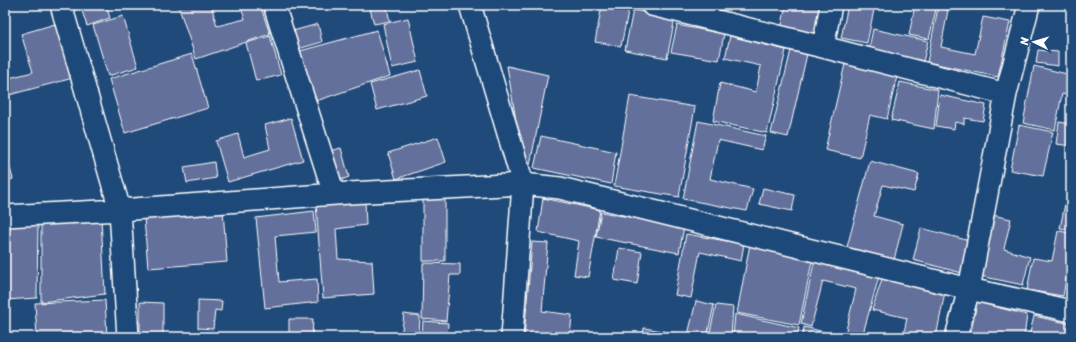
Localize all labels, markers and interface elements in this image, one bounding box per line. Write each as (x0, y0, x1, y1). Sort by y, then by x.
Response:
north arrow (1014, 22, 1054, 62)
text: N (1015, 36, 1034, 47)

